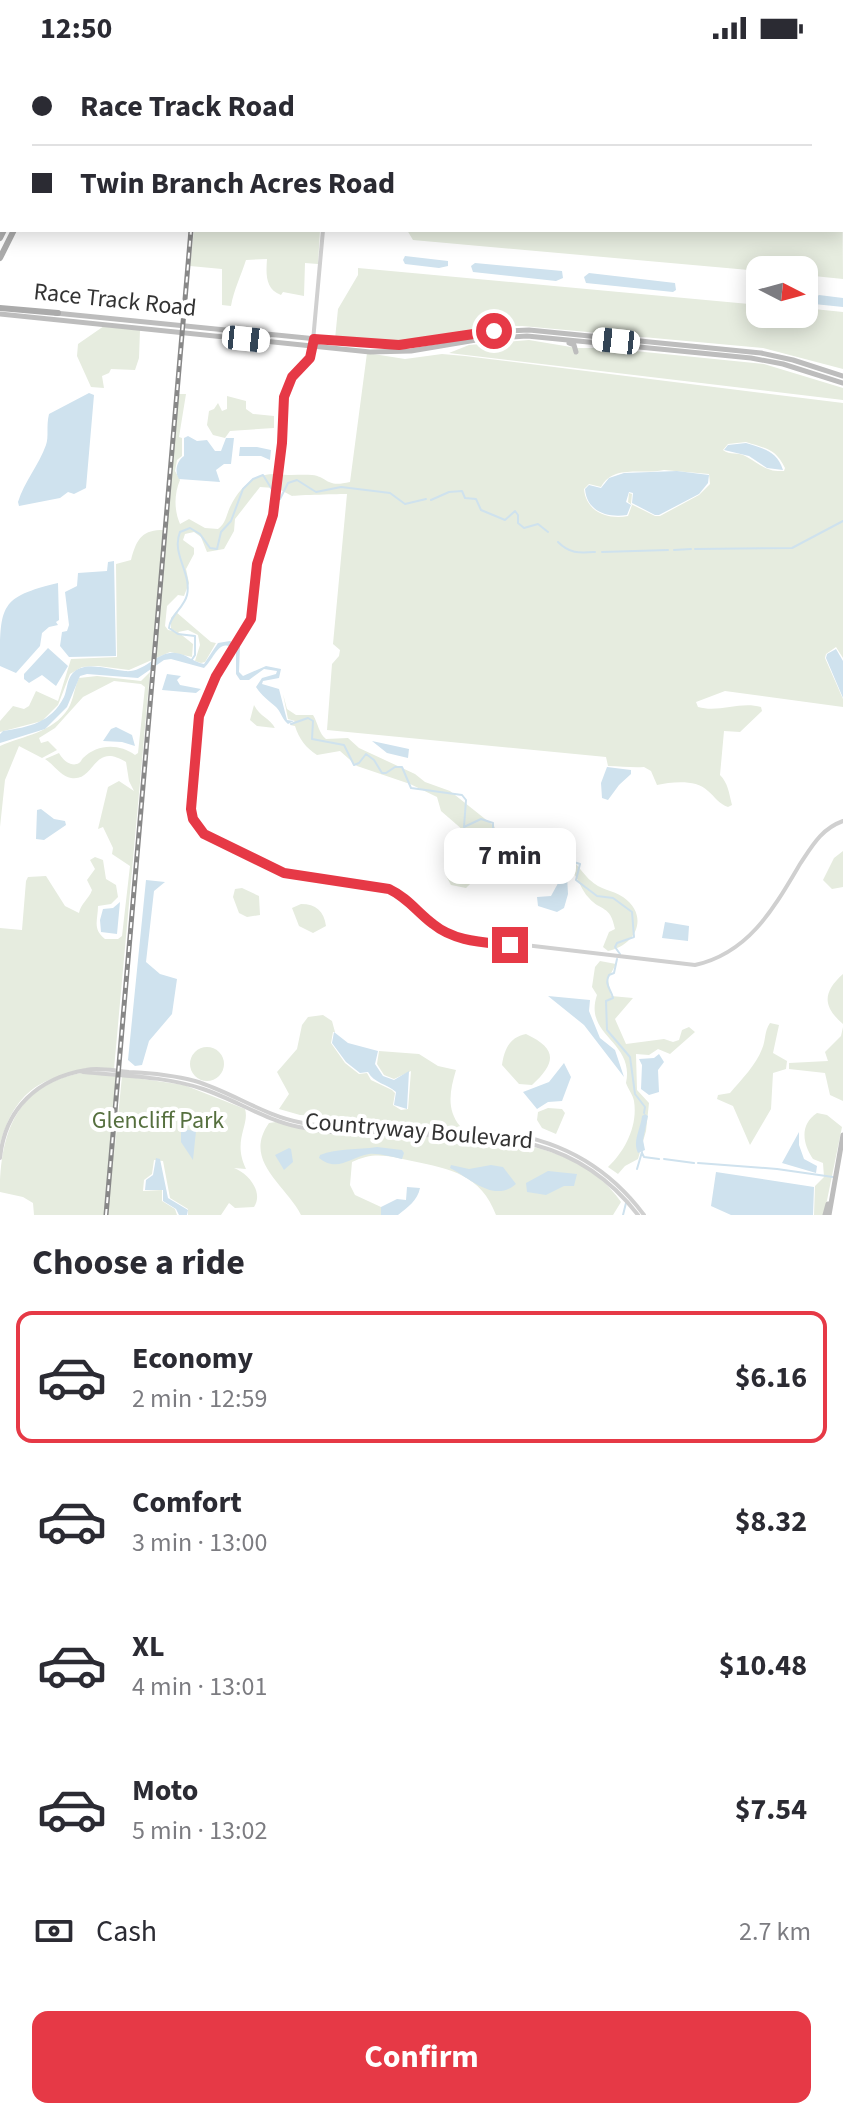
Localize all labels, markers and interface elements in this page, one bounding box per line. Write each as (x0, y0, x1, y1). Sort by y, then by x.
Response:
text: 12:50 (40, 7, 112, 50)
text: Race Track Road (80, 85, 295, 128)
text: Twin Branch Acres Road (80, 162, 395, 205)
north arrow (746, 256, 818, 328)
map controls (746, 256, 818, 328)
street label: Race Track Road (32, 274, 198, 326)
route start (476, 313, 512, 349)
car (221, 325, 271, 353)
car (591, 327, 641, 355)
callout: 7 min (444, 829, 576, 885)
text: 7 min (478, 837, 542, 874)
route end (492, 927, 528, 963)
park label: Glencliff Park (92, 1103, 224, 1138)
street label: Countryway Boulevard (303, 1104, 535, 1158)
text: Choose a ride (32, 1237, 245, 1288)
text: Economy (132, 1337, 253, 1380)
icon: car (36, 1341, 108, 1413)
text: $6.16 (735, 1356, 807, 1399)
text: 2 min · 12:59 (132, 1380, 267, 1417)
text: Comfort (132, 1481, 242, 1524)
icon: car (36, 1485, 108, 1557)
text: $8.32 (735, 1500, 807, 1543)
text: 3 min · 13:00 (132, 1524, 267, 1561)
text: XL (132, 1625, 165, 1668)
icon: car (36, 1629, 108, 1701)
text: $10.48 (719, 1644, 807, 1687)
text: 4 min · 13:01 (132, 1668, 267, 1705)
text: Moto (132, 1769, 198, 1812)
icon: car (36, 1773, 108, 1845)
text: $7.54 (735, 1788, 807, 1831)
text: 5 min · 13:02 (132, 1812, 267, 1849)
icon: cash (32, 1909, 76, 1953)
text: Cash (96, 1910, 157, 1953)
text: 2.7 km (739, 1913, 811, 1950)
button: Confirm (32, 2011, 811, 2103)

